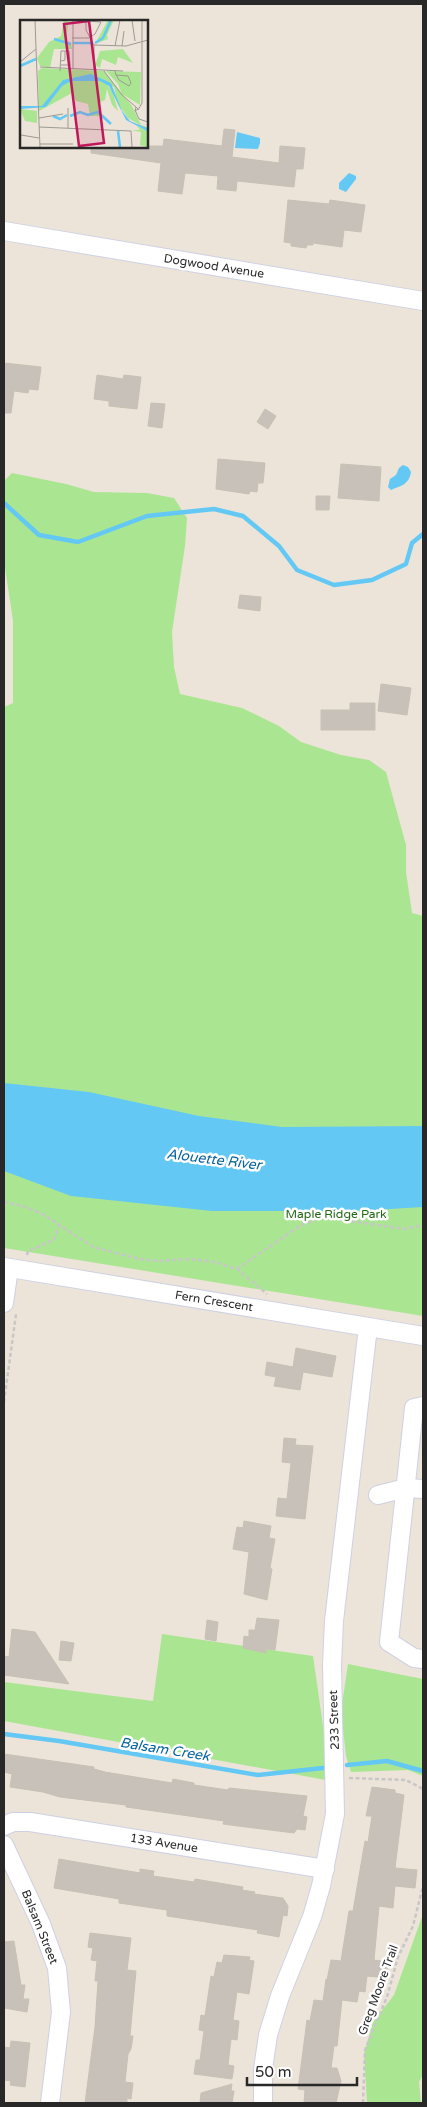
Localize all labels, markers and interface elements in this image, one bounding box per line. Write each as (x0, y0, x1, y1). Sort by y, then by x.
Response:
inset map (20, 20, 148, 148)
street label: Dogwood Avenue (163, 251, 265, 281)
water label: Alouette River (166, 1145, 264, 1174)
park label: Maple Ridge Park (285, 1207, 387, 1221)
street label: Fern Crescent (174, 1288, 254, 1314)
street label: 233 Street (326, 1689, 342, 1750)
water label: Balsam Creek (119, 1734, 212, 1765)
street label: 133 Avenue (129, 1831, 199, 1855)
street label: Balsam Street (19, 1888, 61, 1967)
street label: Greg Moore Trail (355, 1943, 401, 2037)
scale bar (247, 2054, 357, 2086)
text: 50 m (255, 2063, 292, 2081)

